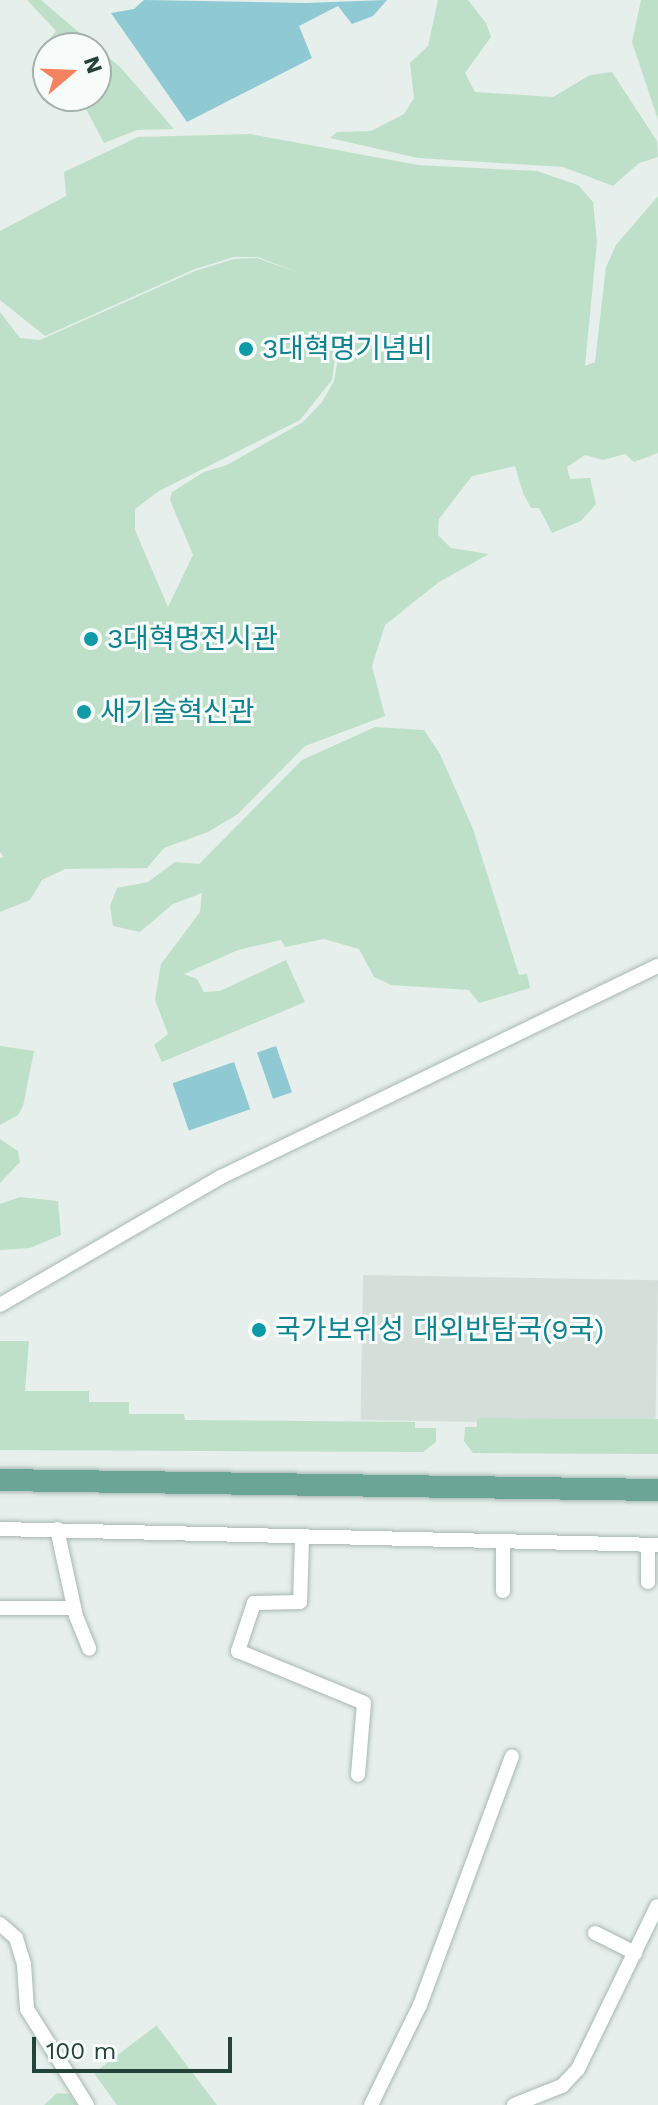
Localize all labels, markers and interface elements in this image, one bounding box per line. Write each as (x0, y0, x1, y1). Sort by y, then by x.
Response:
north arrow (32, 32, 112, 112)
text: N (79, 53, 108, 76)
place label: 3대혁명기념비 (262, 332, 433, 366)
marker: 3대혁명기념비 (237, 340, 255, 358)
place label: 3대혁명전시관 (107, 622, 278, 656)
marker: 3대혁명전시관 (82, 630, 100, 648)
place label: 새기술혁신관 (100, 695, 255, 729)
marker: 새기술혁신관 (75, 703, 93, 721)
place label: 국가보위성 대외반탐국(9국) (275, 1313, 604, 1347)
marker: 국가보위성 대외반탐국(9국) (250, 1321, 268, 1339)
scale bar (36, 2021, 236, 2071)
text: 100 m (46, 2037, 116, 2065)

